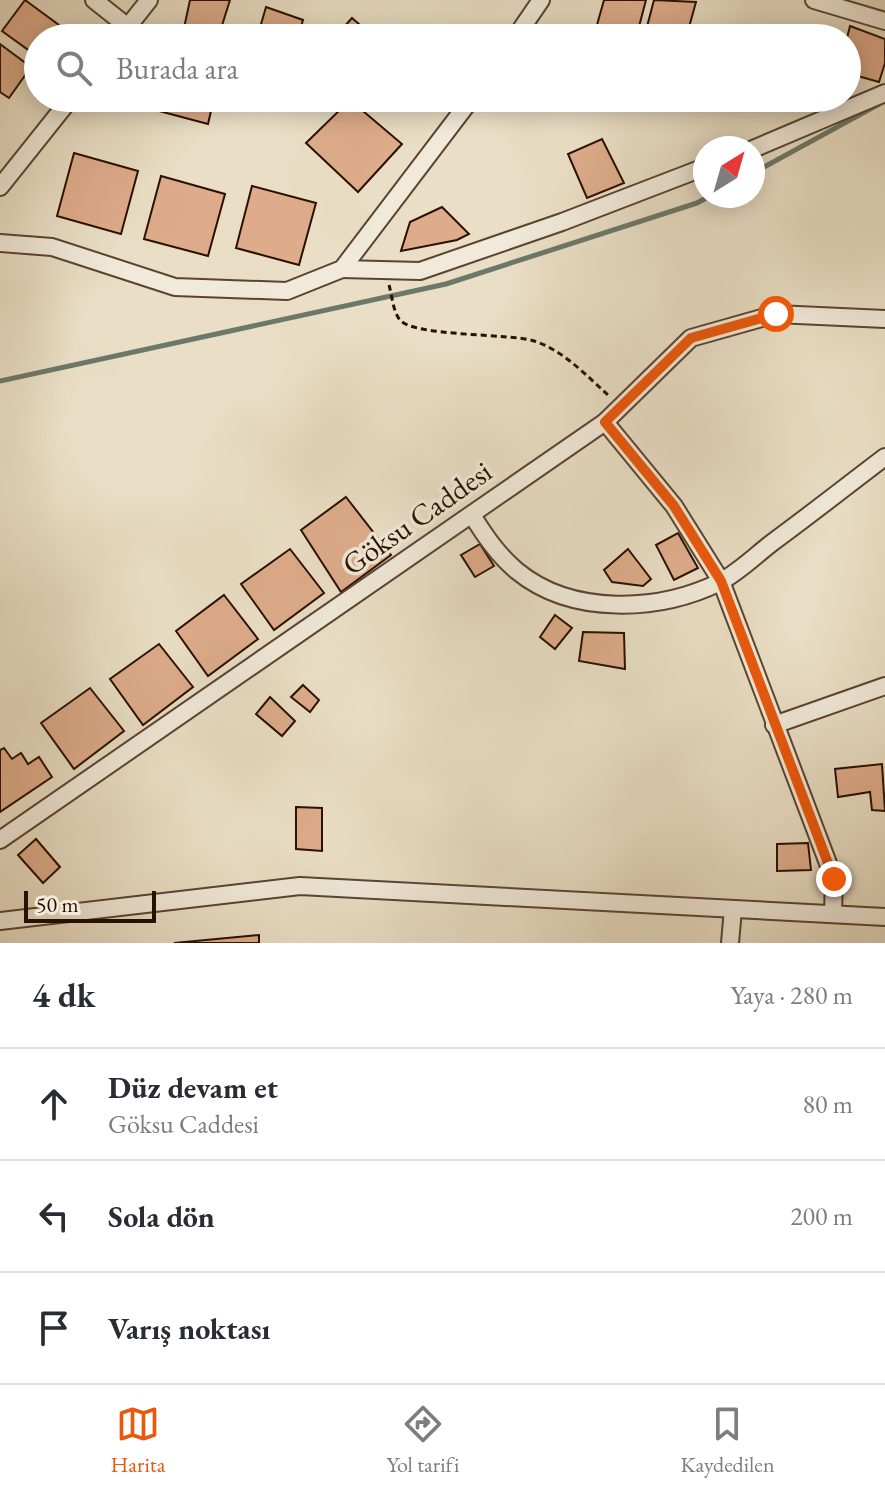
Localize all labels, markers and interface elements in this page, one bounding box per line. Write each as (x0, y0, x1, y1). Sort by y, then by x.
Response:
search box (24, 24, 861, 112)
icon: search (52, 46, 96, 90)
text: Burada ara (116, 49, 239, 88)
north arrow (693, 136, 765, 208)
route start (758, 296, 794, 332)
street label: Göksu Caddesi (334, 452, 499, 584)
route end (816, 861, 852, 897)
scale bar (24, 887, 156, 923)
text: 50 m (36, 890, 79, 919)
text: 4 dk (32, 973, 95, 1017)
text: Yaya · 280 m (731, 978, 853, 1012)
text: Düz devam et (108, 1068, 278, 1107)
icon: ahead (32, 1082, 76, 1126)
text: 80 m (803, 1087, 853, 1121)
text: Göksu Caddesi (108, 1107, 259, 1141)
icon: left (32, 1194, 76, 1238)
text: Sola dön (108, 1197, 215, 1236)
text: 200 m (790, 1199, 853, 1233)
icon: arrive (32, 1306, 76, 1350)
text: Varış noktası (108, 1309, 270, 1348)
tab: Harita (110, 1402, 165, 1479)
tab: Yol tarifi (386, 1402, 460, 1479)
tab: Kaydedilen (680, 1402, 775, 1479)

